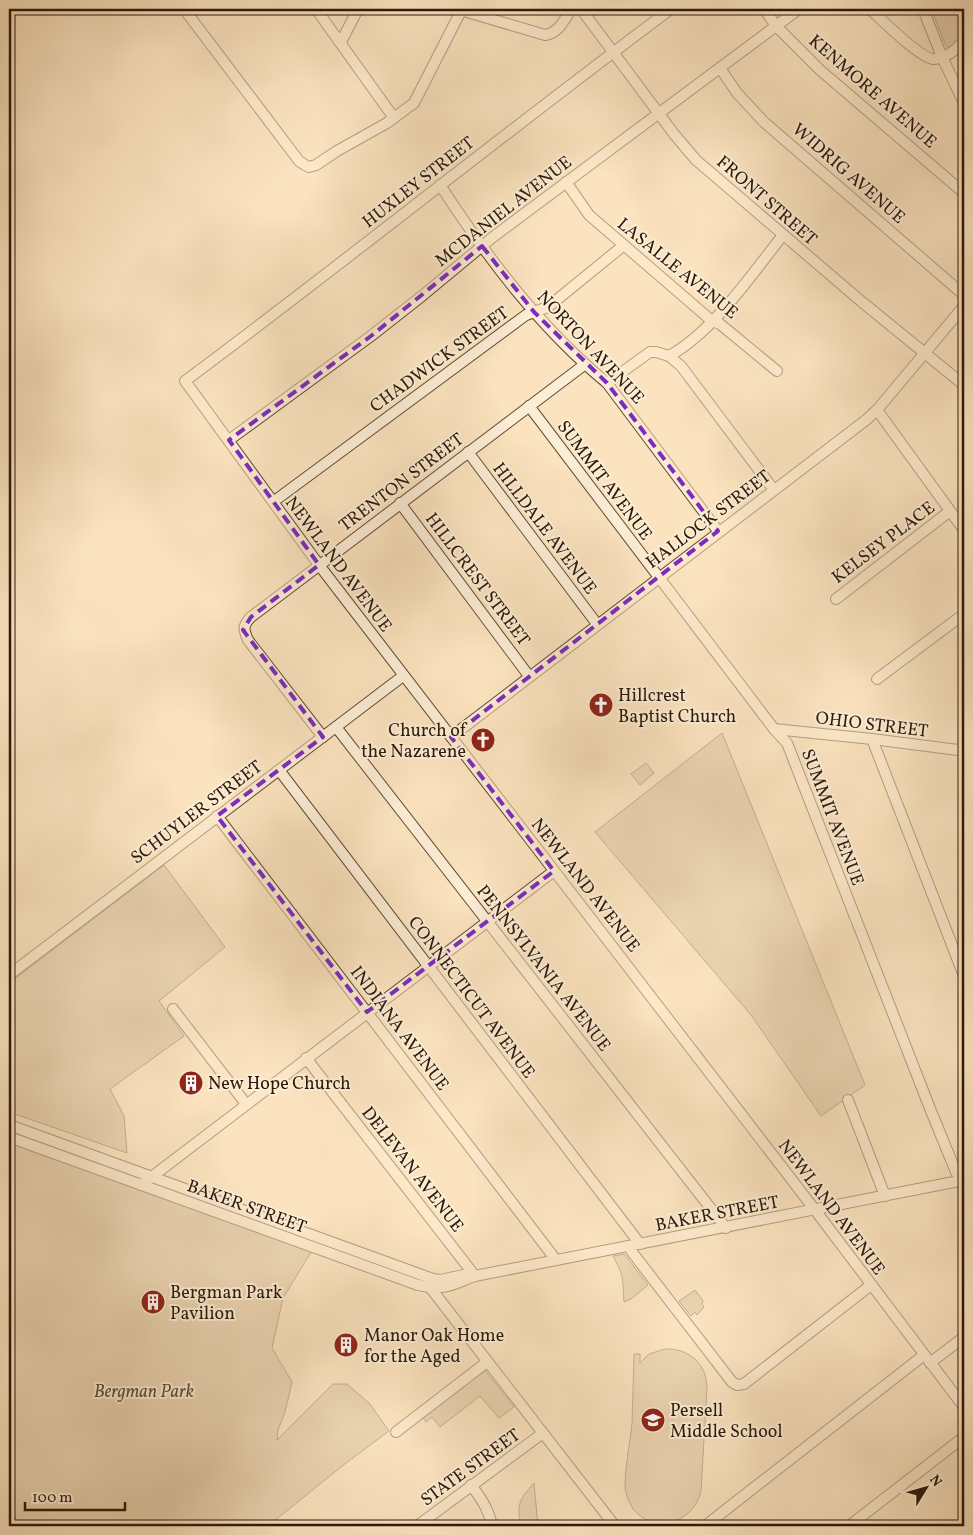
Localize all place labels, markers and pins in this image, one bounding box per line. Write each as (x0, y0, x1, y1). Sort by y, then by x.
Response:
place label: Hillcrest Baptist Church (618, 684, 737, 730)
church icon: Hillcrest Baptist Church (588, 692, 614, 718)
place label: Church of the Nazarene (361, 719, 468, 765)
church icon: Church of the Nazarene (470, 727, 496, 753)
building icon: New Hope Church (178, 1070, 204, 1096)
place label: New Hope Church (208, 1072, 351, 1097)
place label: Bergman Park Pavilion (170, 1281, 283, 1327)
building icon: Bergman Park Pavilion (140, 1289, 166, 1315)
place label: Manor Oak Home for the Aged (364, 1324, 504, 1370)
building icon: Manor Oak Home for the Aged (333, 1332, 359, 1358)
place label: Persell Middle School (670, 1399, 783, 1445)
school or university icon: Persell Middle School (640, 1407, 666, 1433)

